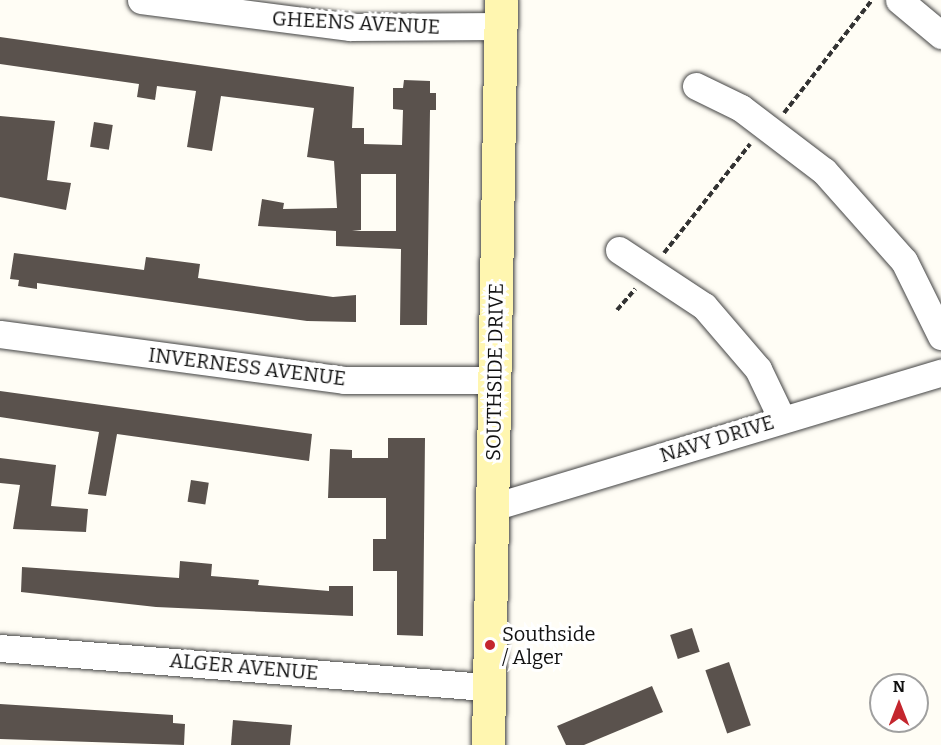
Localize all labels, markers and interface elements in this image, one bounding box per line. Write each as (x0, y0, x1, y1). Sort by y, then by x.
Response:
street label: GHEENS AVENUE (271, 7, 441, 39)
street label: SOUTHSIDE DRIVE (481, 283, 509, 461)
street label: INVERNESS AVENUE (147, 343, 347, 391)
street label: NAVY DRIVE (657, 410, 777, 468)
place label: Southside / Alger (502, 622, 595, 669)
marker: Southside / Alger (483, 638, 497, 652)
street label: ALGER AVENUE (169, 649, 319, 685)
north arrow (869, 673, 929, 733)
text: N (893, 677, 905, 696)

